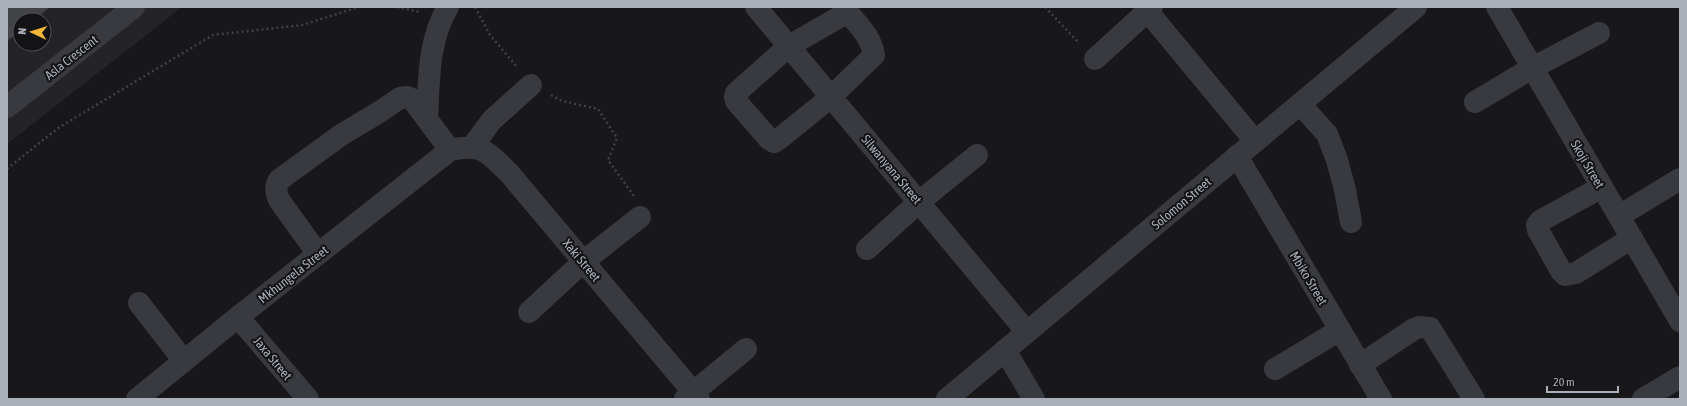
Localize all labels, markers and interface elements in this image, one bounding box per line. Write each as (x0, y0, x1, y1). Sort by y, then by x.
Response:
north arrow (12, 12, 52, 52)
text: N (16, 28, 28, 35)
street label: Asla Crescent (42, 32, 101, 83)
street label: Silwanyana Street (858, 132, 925, 207)
street label: Skoji Street (1568, 137, 1608, 191)
street label: Solomon Street (1149, 174, 1214, 233)
street label: Xaki Street (560, 236, 604, 285)
street label: Mkhungela Street (255, 242, 331, 306)
street label: Mbiko Street (1287, 249, 1331, 308)
street label: Jaxa Street (250, 334, 295, 383)
scale bar (1547, 368, 1618, 394)
text: 20 m (1553, 375, 1575, 389)

